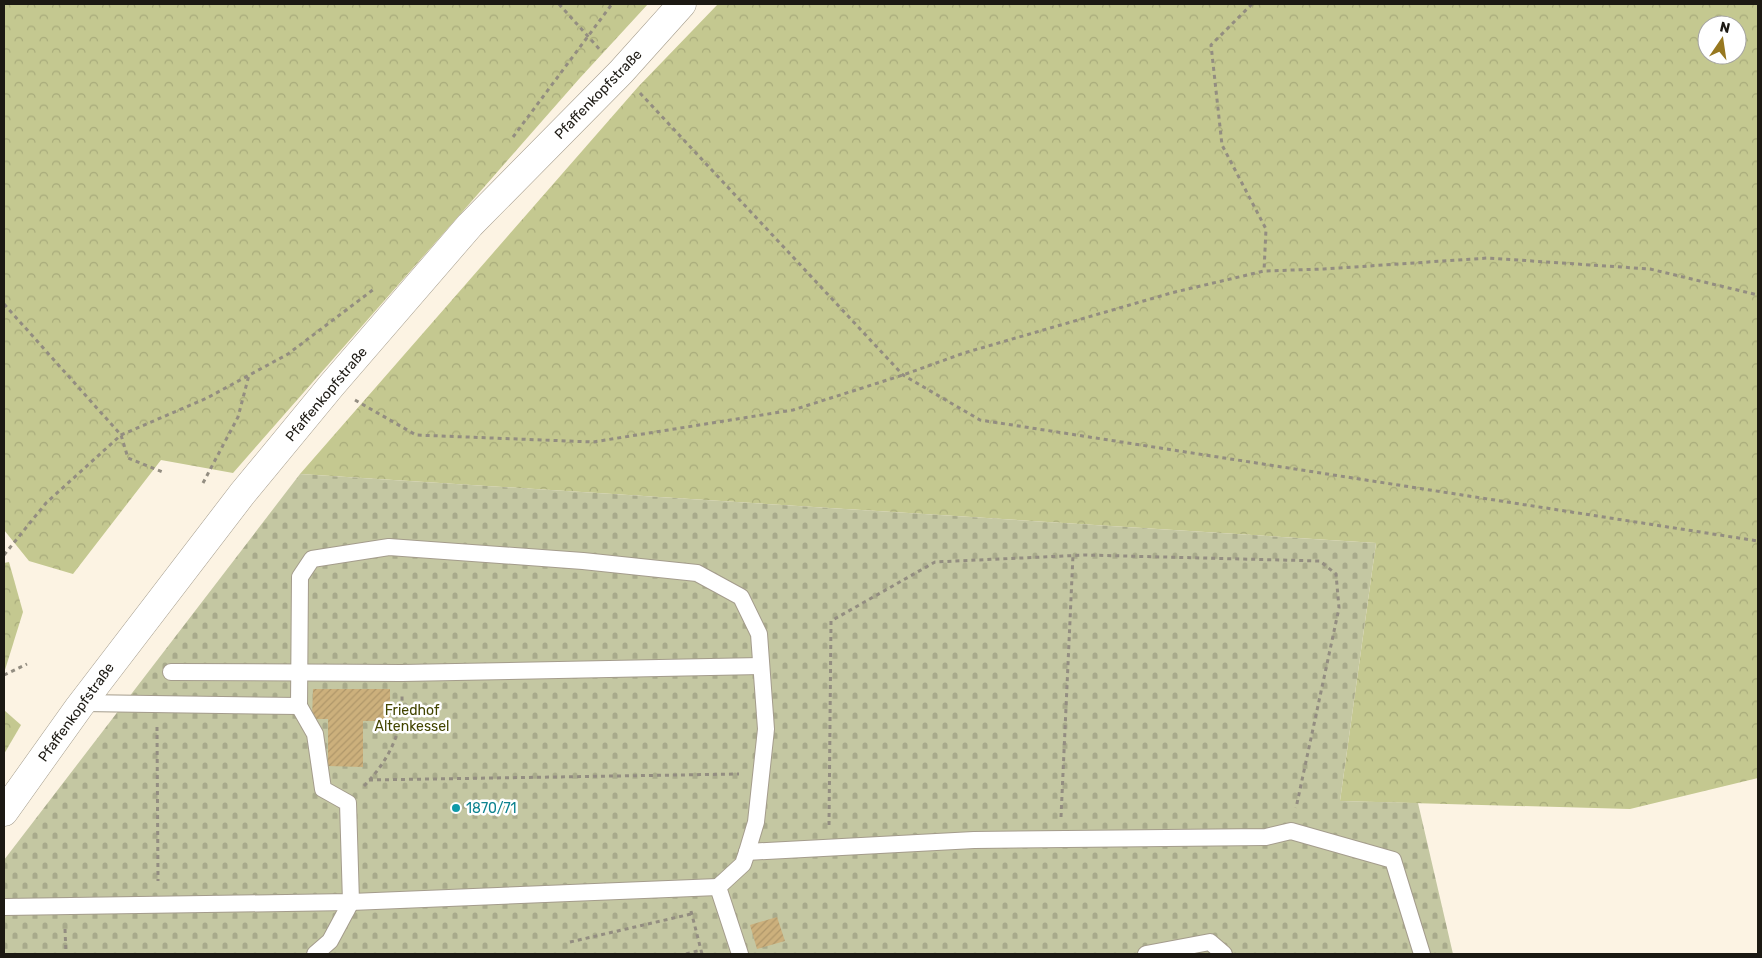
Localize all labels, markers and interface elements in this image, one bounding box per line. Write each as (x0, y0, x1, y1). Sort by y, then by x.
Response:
north arrow (1697, 15, 1747, 65)
text: N (1718, 18, 1732, 37)
street label: Pfaffenkopfstraße (551, 46, 646, 143)
street label: Pfaffenkopfstraße (282, 344, 371, 445)
street label: Pfaffenkopfstraße (35, 659, 118, 765)
park label: Friedhof Altenkessel (375, 702, 449, 735)
place label: 1870/71 (466, 800, 517, 817)
marker: 1870/71 (450, 802, 462, 814)

